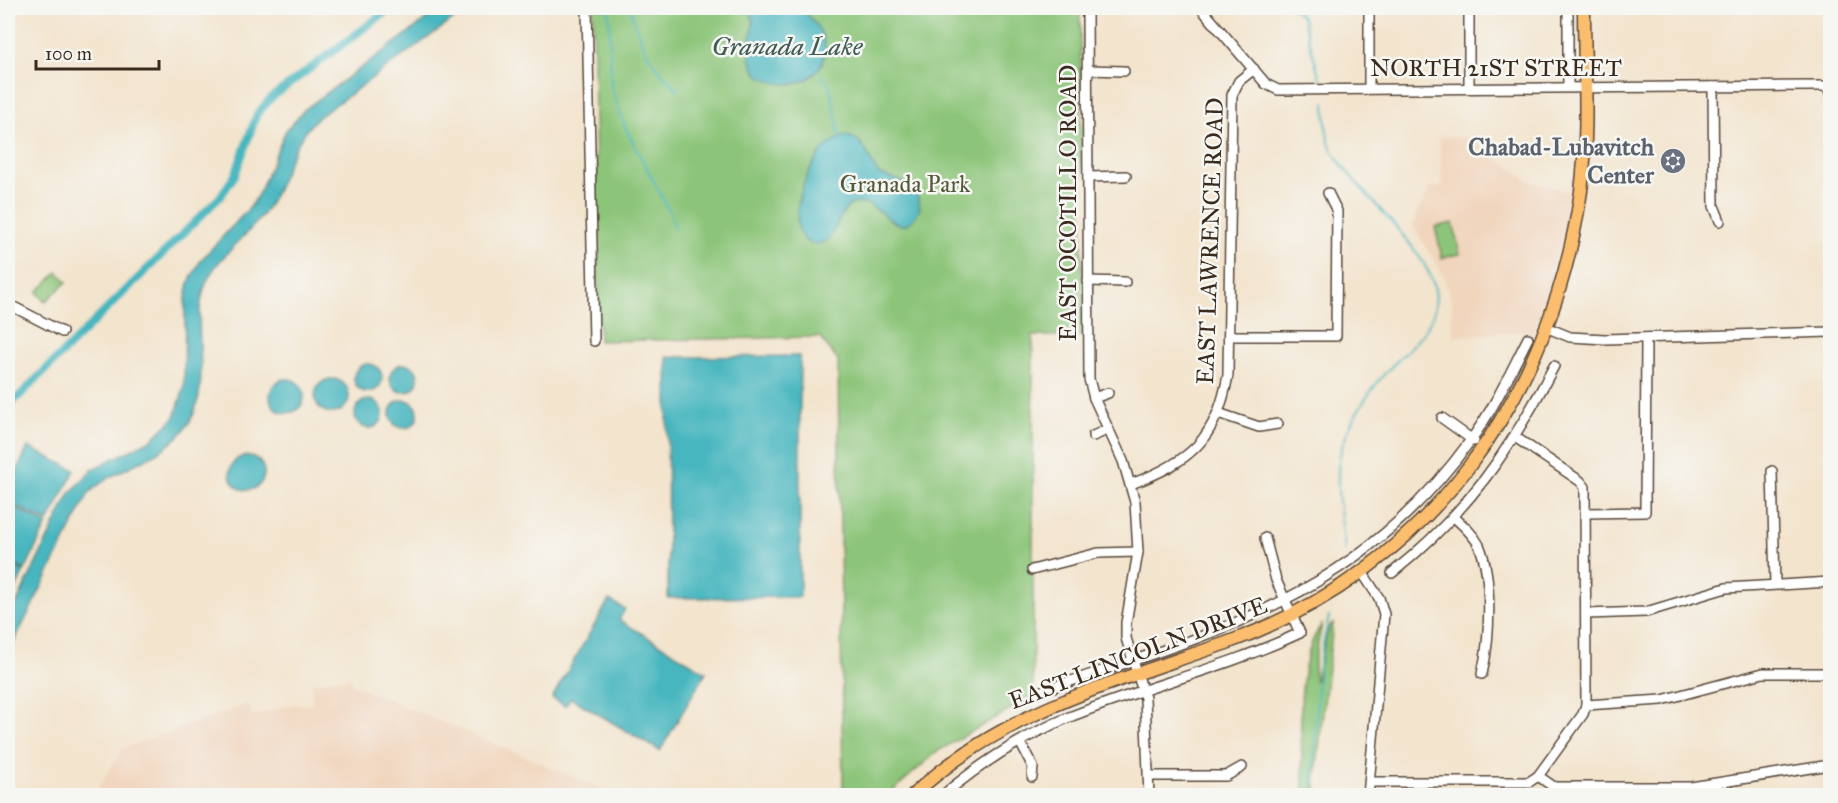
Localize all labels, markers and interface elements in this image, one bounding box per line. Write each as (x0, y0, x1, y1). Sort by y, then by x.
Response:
water label: Granada Lake (712, 30, 864, 62)
scale bar (36, 33, 159, 71)
text: 100 m (45, 43, 92, 65)
street label: NORTH 21ST STREET (1370, 53, 1622, 83)
street label: EAST OCOTILLO ROAD (1053, 65, 1083, 341)
street label: EAST LAWRENCE ROAD (1190, 97, 1230, 385)
place label: Chabad-Lubavitch Center (1468, 132, 1655, 190)
synagogue icon: Chabad-Lubavitch Center (1658, 146, 1688, 176)
park label: Granada Park (840, 169, 971, 199)
street label: EAST LINCOLN DRIVE (1005, 590, 1271, 716)

